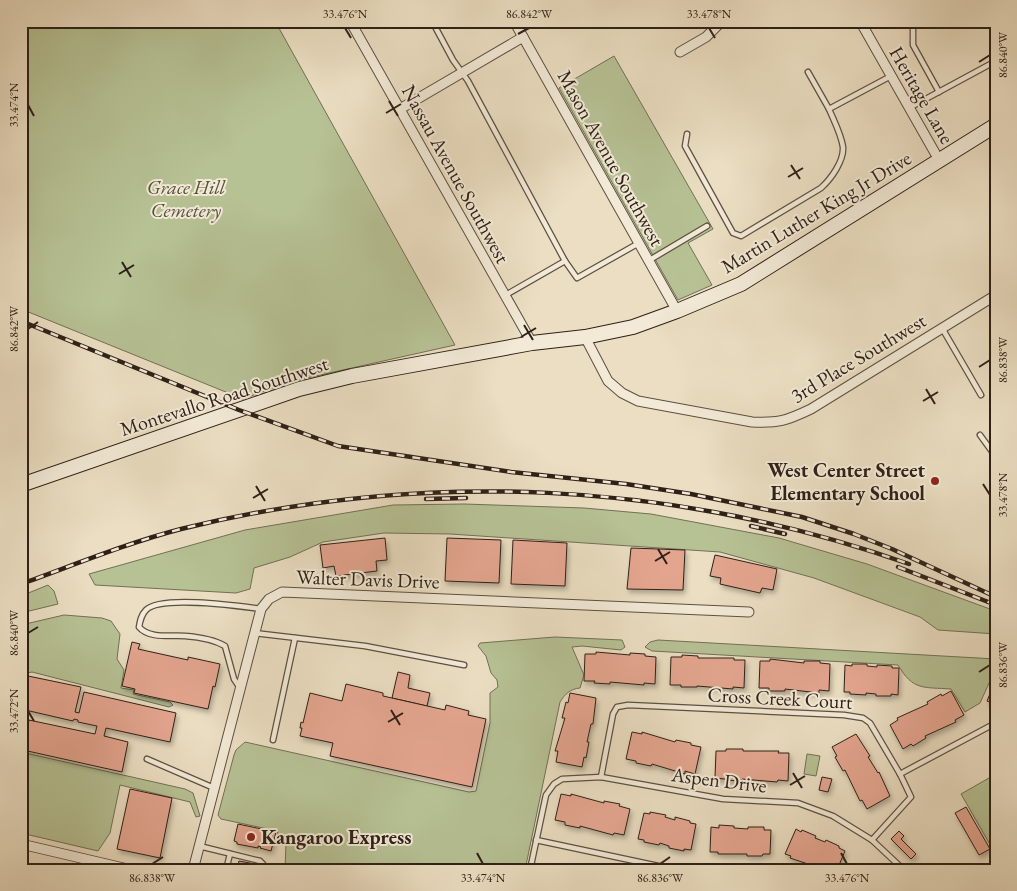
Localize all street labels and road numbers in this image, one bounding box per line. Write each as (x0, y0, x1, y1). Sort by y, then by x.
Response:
street label: Heritage Lane (884, 42, 960, 149)
street label: Mason Avenue Southwest (552, 65, 671, 251)
street label: Nassau Avenue Southwest (396, 80, 516, 268)
street label: Martin Luther King Jr Drive (716, 145, 916, 279)
street label: 3rd Place Southwest (786, 307, 931, 409)
street label: Montevallo Road Southwest (117, 350, 332, 442)
street label: Walter Davis Drive (296, 564, 440, 595)
street label: Cross Creek Court (707, 681, 854, 715)
street label: Aspen Drive (669, 761, 768, 799)

